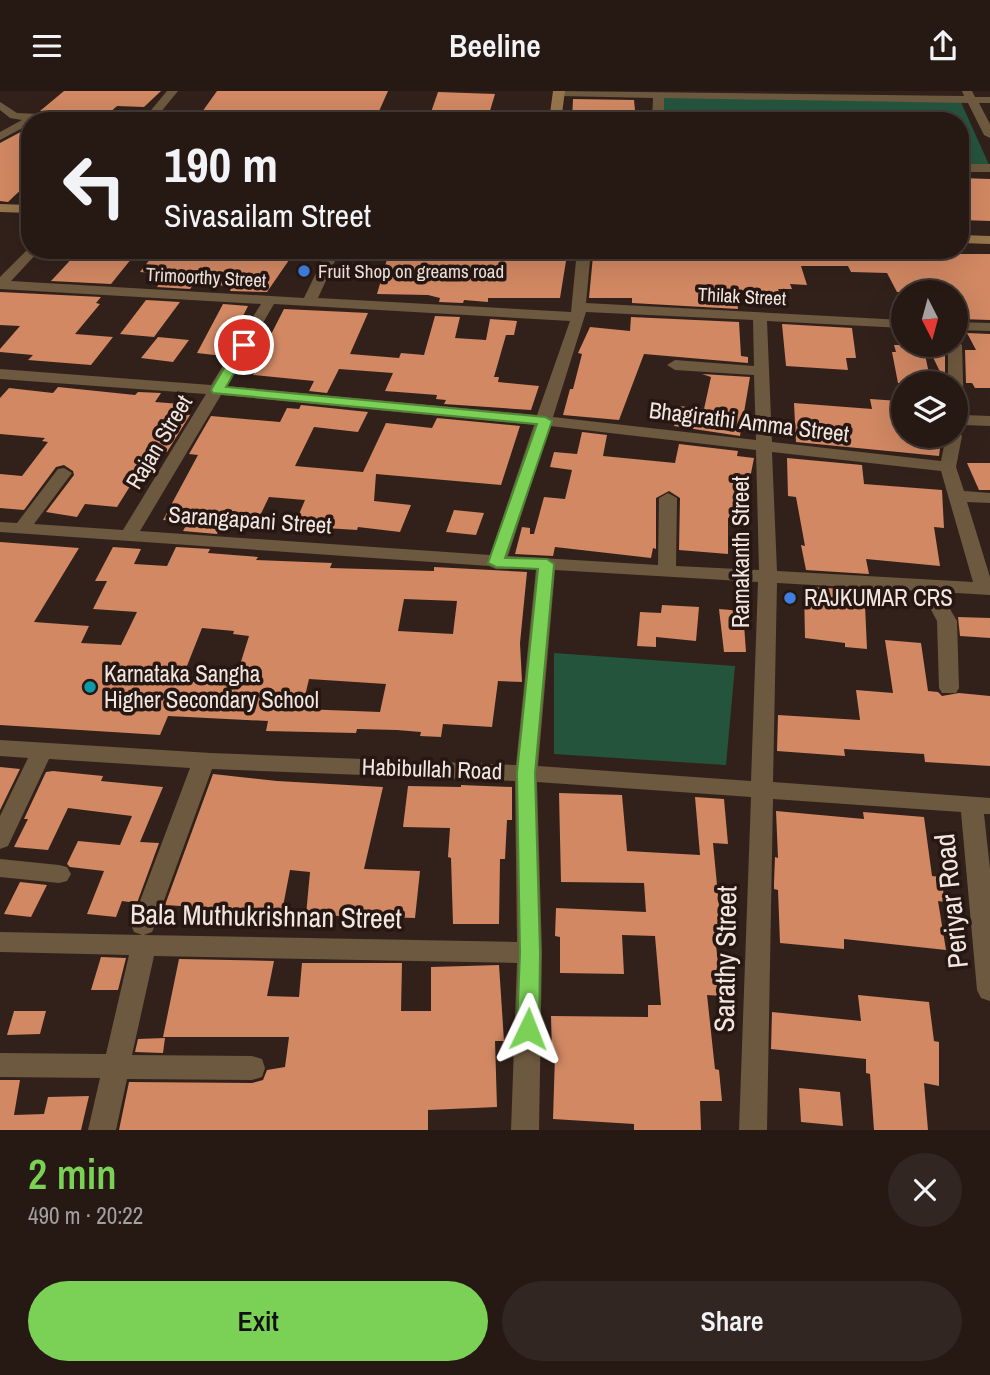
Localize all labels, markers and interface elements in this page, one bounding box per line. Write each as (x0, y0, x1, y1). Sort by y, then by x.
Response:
text: Beeline (449, 24, 541, 67)
icon: menu (28, 27, 66, 65)
icon: share (924, 27, 962, 65)
text: 190 m (164, 131, 278, 197)
icon: left (49, 140, 140, 231)
text: Sivasailam Street (164, 194, 371, 237)
place label: Fruit Shop on greams road (318, 258, 504, 284)
street label: Trimoorthy Street (145, 261, 268, 293)
marker: Fruit Shop on greams road (296, 263, 312, 279)
north arrow (891, 280, 968, 357)
map controls (891, 280, 968, 448)
street label: Thilak Street (697, 281, 787, 311)
pin (214, 315, 274, 375)
icon: arrive (225, 326, 263, 364)
button: layers (891, 371, 968, 448)
street label: Rajan Street (118, 389, 199, 495)
street label: Bhagirathi Amma Street (647, 394, 851, 449)
street label: Ramakanth Street (725, 476, 756, 628)
street label: Sarangapani Street (167, 498, 333, 541)
place label: RAJKUMAR CRS (804, 582, 953, 613)
marker: RAJKUMAR CRS (782, 590, 798, 606)
place label: Karnataka Sangha Higher Secondary School (104, 658, 319, 715)
marker: Karnataka Sangha Higher Secondary School (82, 679, 98, 695)
street label: Habibullah Road (361, 751, 503, 786)
street label: Periyar Road (925, 832, 977, 970)
street label: Sarathy Street (705, 885, 745, 1033)
street label: Bala Muthukrishnan Street (130, 895, 402, 937)
position arrow (491, 992, 565, 1066)
text: 2 min (28, 1146, 117, 1202)
button: close (888, 1153, 962, 1227)
text: 490 m · 20:22 (28, 1200, 143, 1231)
button: Exit (28, 1281, 488, 1361)
button: Share (502, 1281, 962, 1361)

